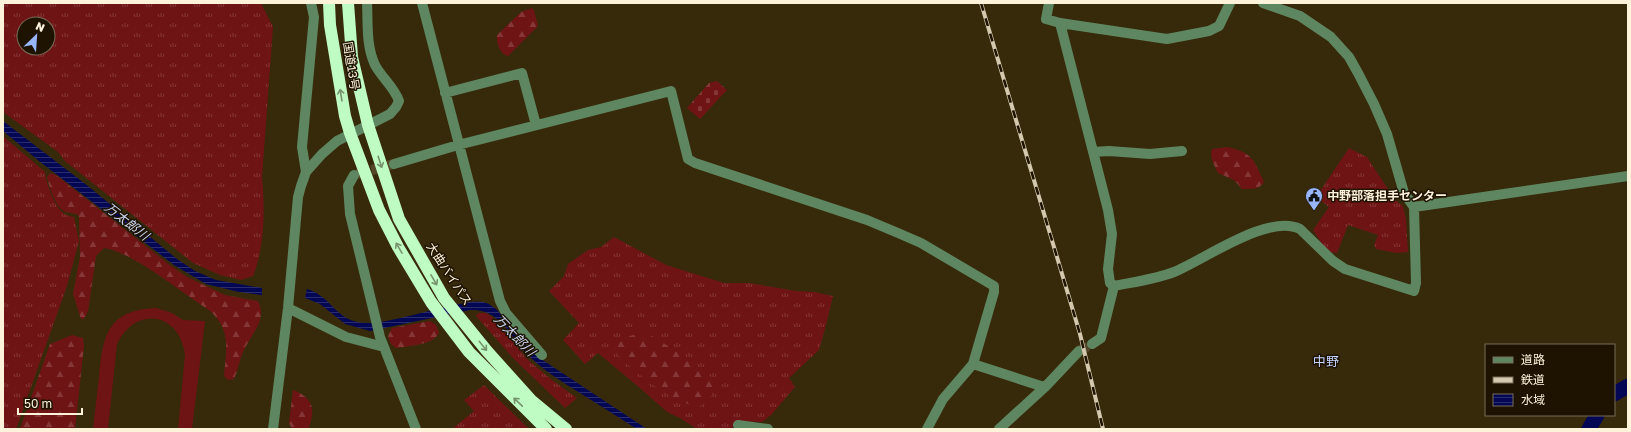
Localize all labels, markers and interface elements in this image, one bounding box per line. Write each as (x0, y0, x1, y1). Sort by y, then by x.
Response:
north arrow (16, 16, 56, 56)
text: N (34, 19, 47, 34)
street label: 国道13号 (340, 41, 363, 91)
one-way arrow (337, 89, 345, 102)
one-way arrow (377, 156, 384, 169)
public building icon: 中野部落担手センター (1304, 186, 1324, 211)
place label: 中野部落担手センター (1327, 188, 1447, 203)
water label: 万太郎川 (102, 199, 154, 245)
street label: 大曲バイパス (424, 240, 475, 308)
one-way arrow (394, 242, 402, 254)
one-way arrow (430, 274, 438, 286)
water label: 万太郎川 (491, 311, 540, 361)
one-way arrow (478, 341, 487, 352)
legend (1485, 344, 1615, 416)
text: 道路 (1521, 352, 1545, 367)
district label: 中野 (1313, 353, 1339, 369)
text: 鉄道 (1521, 372, 1545, 387)
scale bar (18, 390, 82, 416)
text: 水域 (1521, 392, 1545, 407)
text: 50 m (24, 396, 52, 411)
one-way arrow (513, 397, 523, 407)

